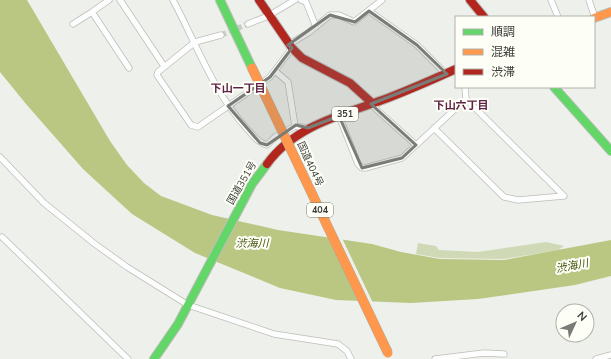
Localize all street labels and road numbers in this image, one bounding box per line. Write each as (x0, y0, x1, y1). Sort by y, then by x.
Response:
road number: 351 (332, 107, 358, 121)
street label: 国道404号 (294, 139, 326, 189)
street label: 国道351号 (224, 159, 260, 207)
road number: 404 (307, 203, 333, 217)

